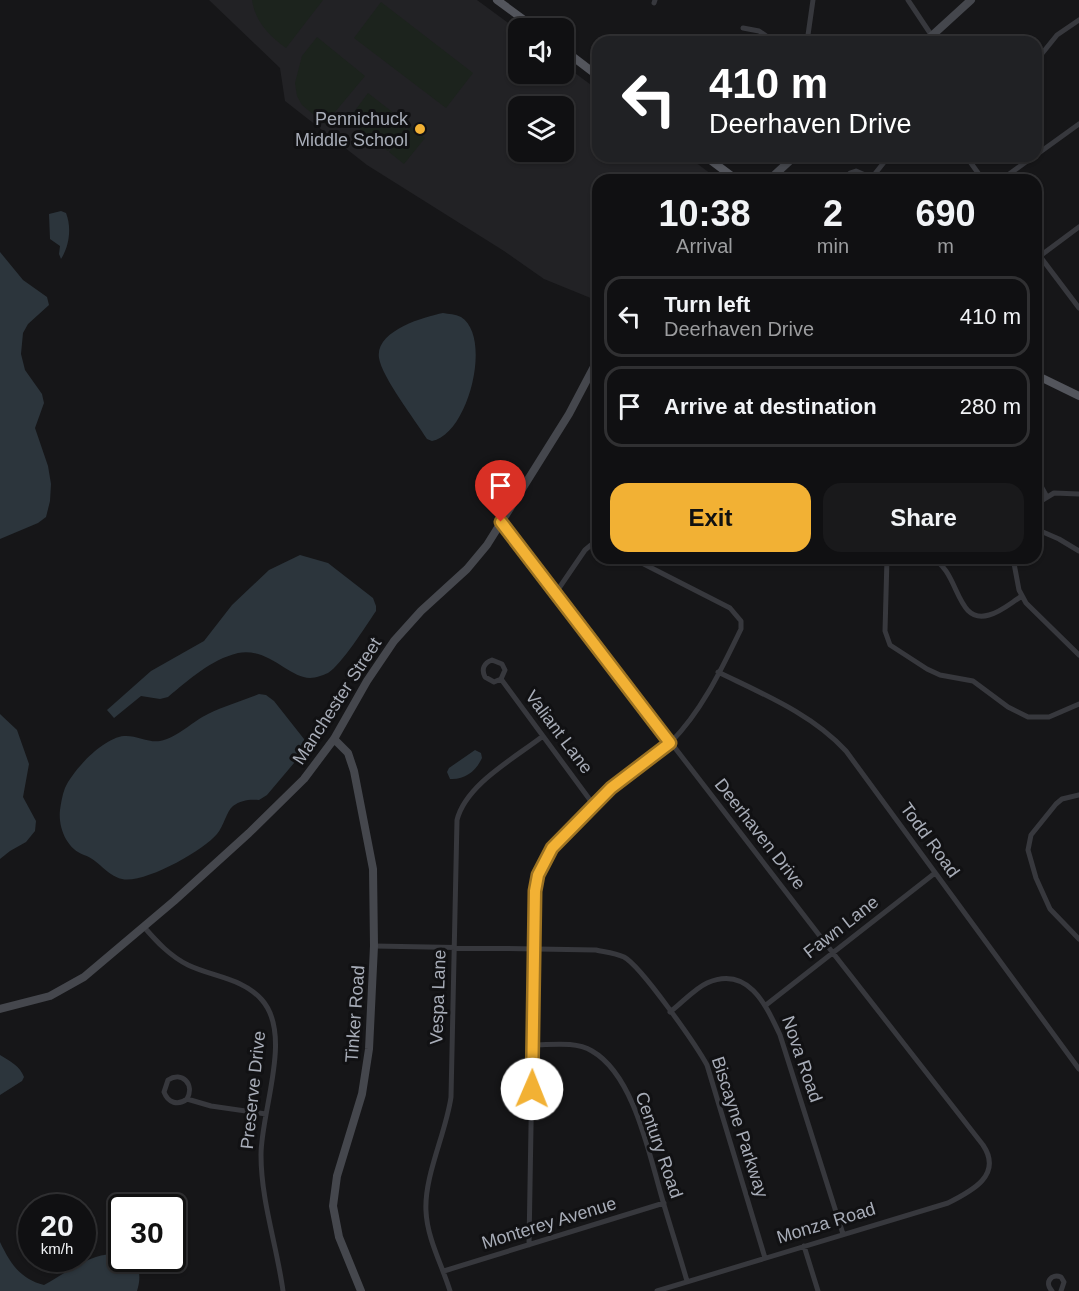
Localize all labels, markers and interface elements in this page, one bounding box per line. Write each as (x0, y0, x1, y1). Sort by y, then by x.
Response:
map controls (508, 18, 574, 162)
button: sound (508, 18, 574, 84)
icon: left (610, 60, 688, 138)
text: 410 m (709, 60, 828, 107)
button: layers (508, 96, 574, 162)
place label: Pennichuck Middle School (295, 109, 409, 150)
text: Deerhaven Drive (709, 109, 912, 139)
marker: Pennichuck Middle School (413, 122, 427, 136)
text: 10:38 (658, 193, 750, 234)
text: 2 (823, 193, 843, 234)
text: 690 (915, 193, 976, 234)
text: Arrival (676, 235, 733, 257)
text: min (817, 235, 849, 257)
text: m (937, 235, 954, 257)
text: Turn left (664, 292, 750, 317)
icon: left (613, 300, 646, 333)
text: 410 m (960, 304, 1021, 329)
text: Deerhaven Drive (664, 318, 814, 340)
icon: arrive (613, 390, 646, 423)
text: Arrive at destination (664, 394, 877, 419)
text: 280 m (960, 394, 1021, 419)
pin (475, 460, 526, 522)
icon: arrive (484, 469, 517, 502)
button: Exit (610, 483, 811, 552)
button: Share (823, 483, 1024, 552)
street label: Manchester Street (289, 634, 385, 768)
street label: Valiant Lane (521, 687, 597, 777)
street label: Deerhaven Drive (711, 775, 809, 893)
street label: Todd Road (896, 799, 964, 881)
street label: Fawn Lane (800, 892, 882, 962)
street label: Vespa Lane (426, 949, 450, 1045)
street label: Tinker Road (342, 965, 368, 1063)
street label: Nova Road (778, 1013, 826, 1105)
street label: Preserve Drive (237, 1030, 269, 1150)
street label: Biscayne Parkway (708, 1054, 772, 1200)
position arrow (500, 1057, 564, 1121)
street label: Century Road (631, 1089, 687, 1201)
street label: Monterey Avenue (479, 1193, 619, 1253)
speed limit sign: 30 (108, 1194, 186, 1272)
street label: Monza Road (774, 1199, 878, 1247)
text: 20 (40, 1209, 74, 1242)
text: km/h (41, 1240, 73, 1257)

